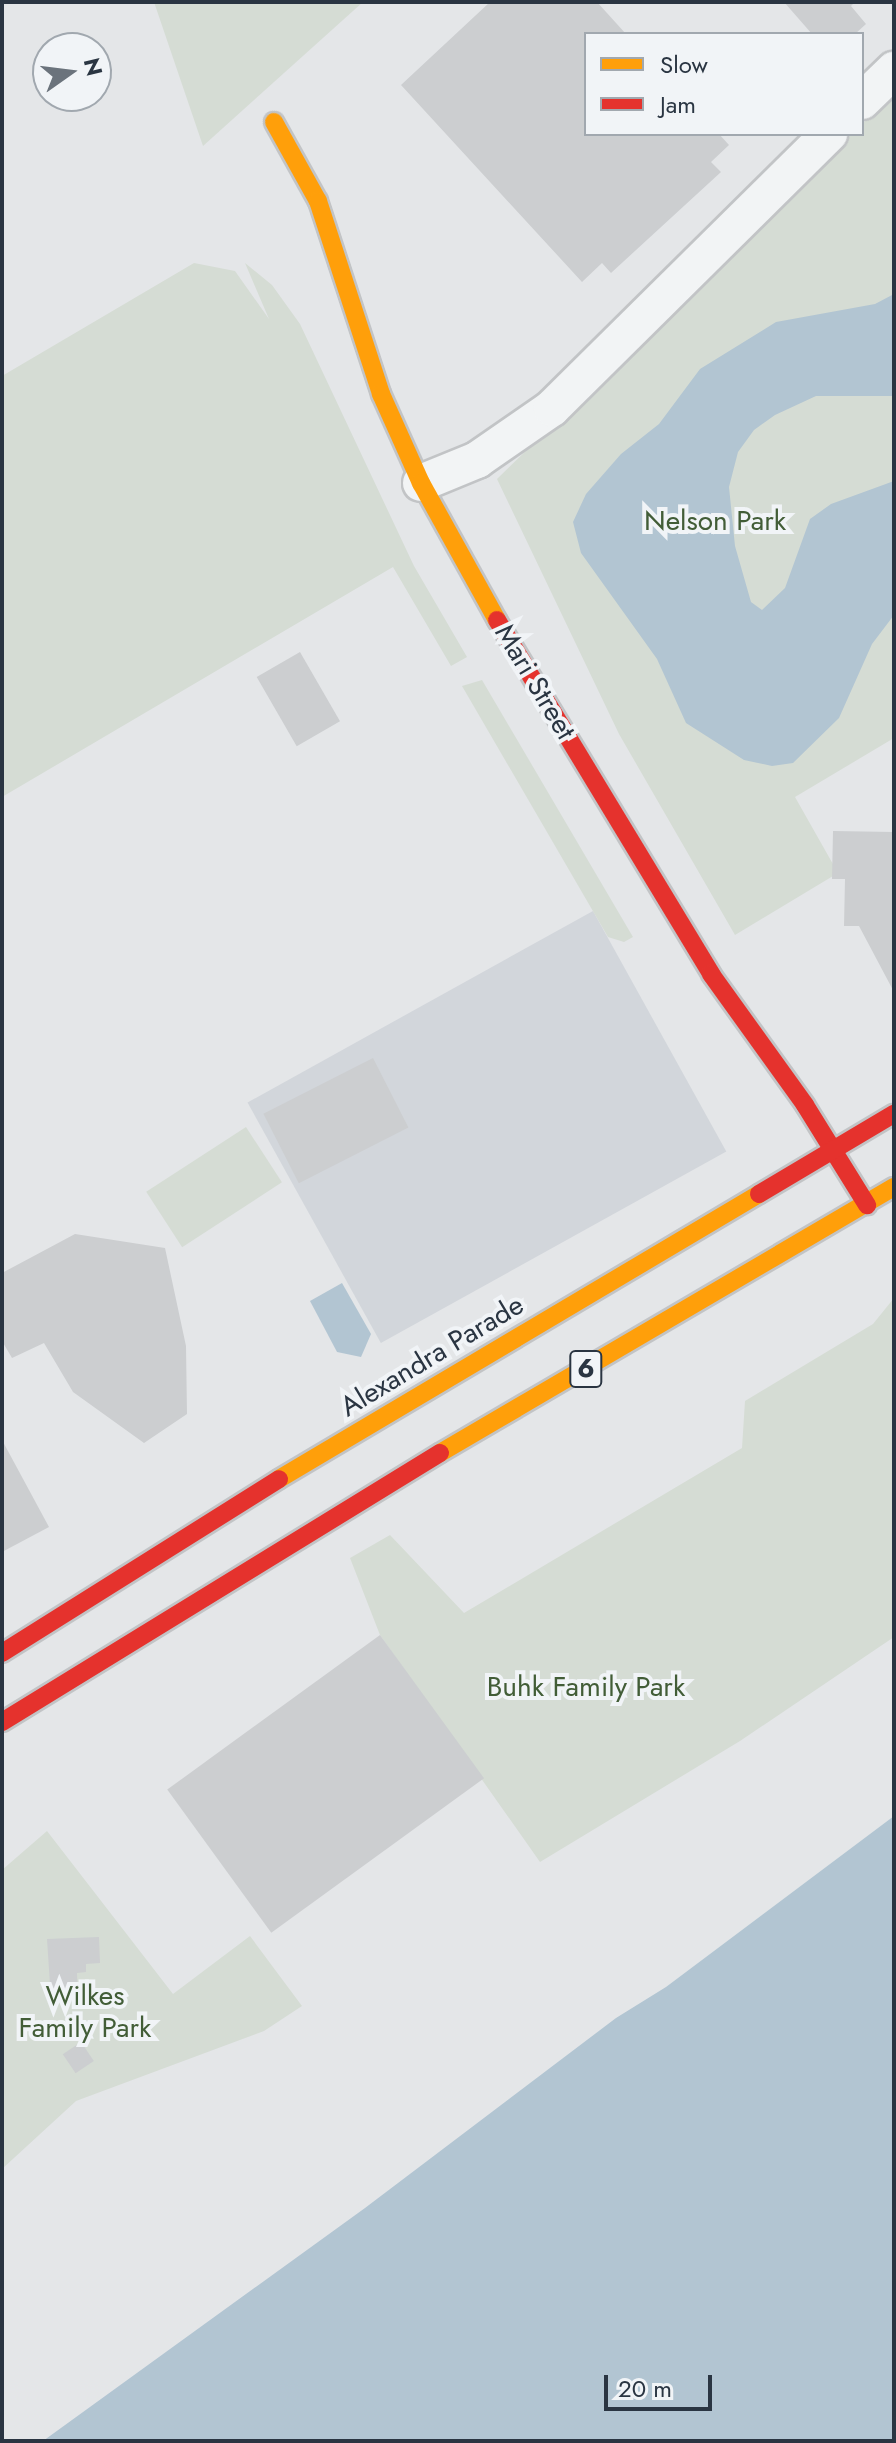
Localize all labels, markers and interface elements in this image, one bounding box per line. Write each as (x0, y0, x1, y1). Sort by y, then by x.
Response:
north arrow (32, 32, 112, 112)
legend (584, 32, 864, 136)
text: Slow (660, 47, 708, 82)
text: N (76, 54, 111, 79)
text: Jam (660, 87, 696, 122)
park label: Nelson Park (644, 504, 786, 538)
street label: Mari Street (488, 618, 582, 746)
street label: Alexandra Parade (334, 1288, 530, 1424)
road number: 6 (568, 1347, 604, 1391)
park label: Buhk Family Park (487, 1670, 685, 1704)
park label: Wilkes Family Park (19, 1979, 151, 2045)
scale bar (608, 2359, 716, 2409)
text: 20 m (618, 2371, 672, 2406)

